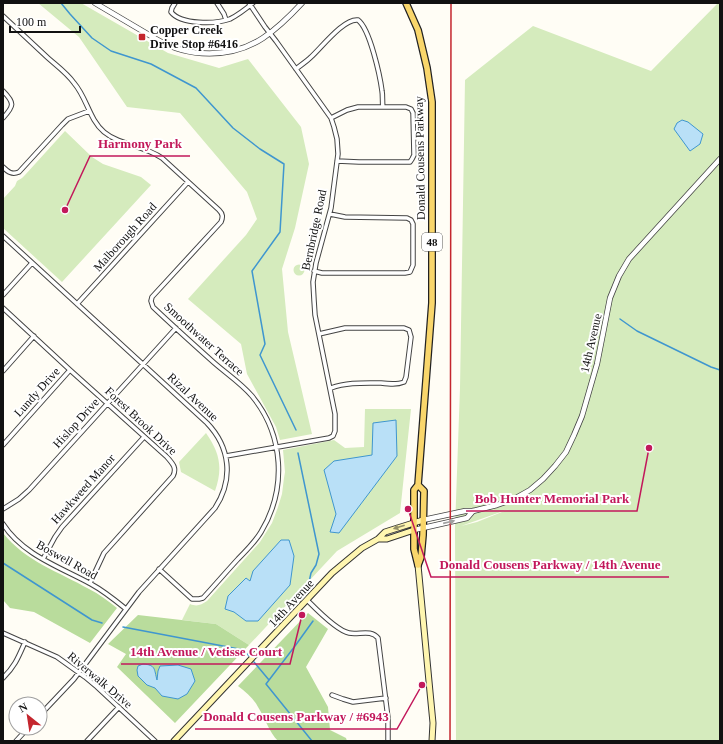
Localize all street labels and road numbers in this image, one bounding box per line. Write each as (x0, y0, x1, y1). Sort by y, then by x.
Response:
street label: Donald Cousens Parkway (412, 96, 428, 220)
street label: Bernbridge Road (299, 188, 329, 272)
street label: Malborough Road (90, 200, 160, 274)
road number: 48 (422, 233, 442, 251)
street label: Smoothwater Terrace (161, 299, 247, 379)
street label: 14th Avenue (577, 312, 605, 374)
street label: Lundy Drive (11, 364, 63, 420)
street label: Rizal Avenue (165, 370, 221, 424)
street label: Forest Brook Drive (102, 384, 180, 458)
street label: Hislop Drive (50, 395, 102, 451)
street label: Hawkweed Manor (48, 451, 118, 527)
street label: Boswell Road (34, 537, 100, 583)
street label: 14th Avenue (265, 576, 317, 630)
street label: Riverwalk Drive (65, 649, 135, 711)

